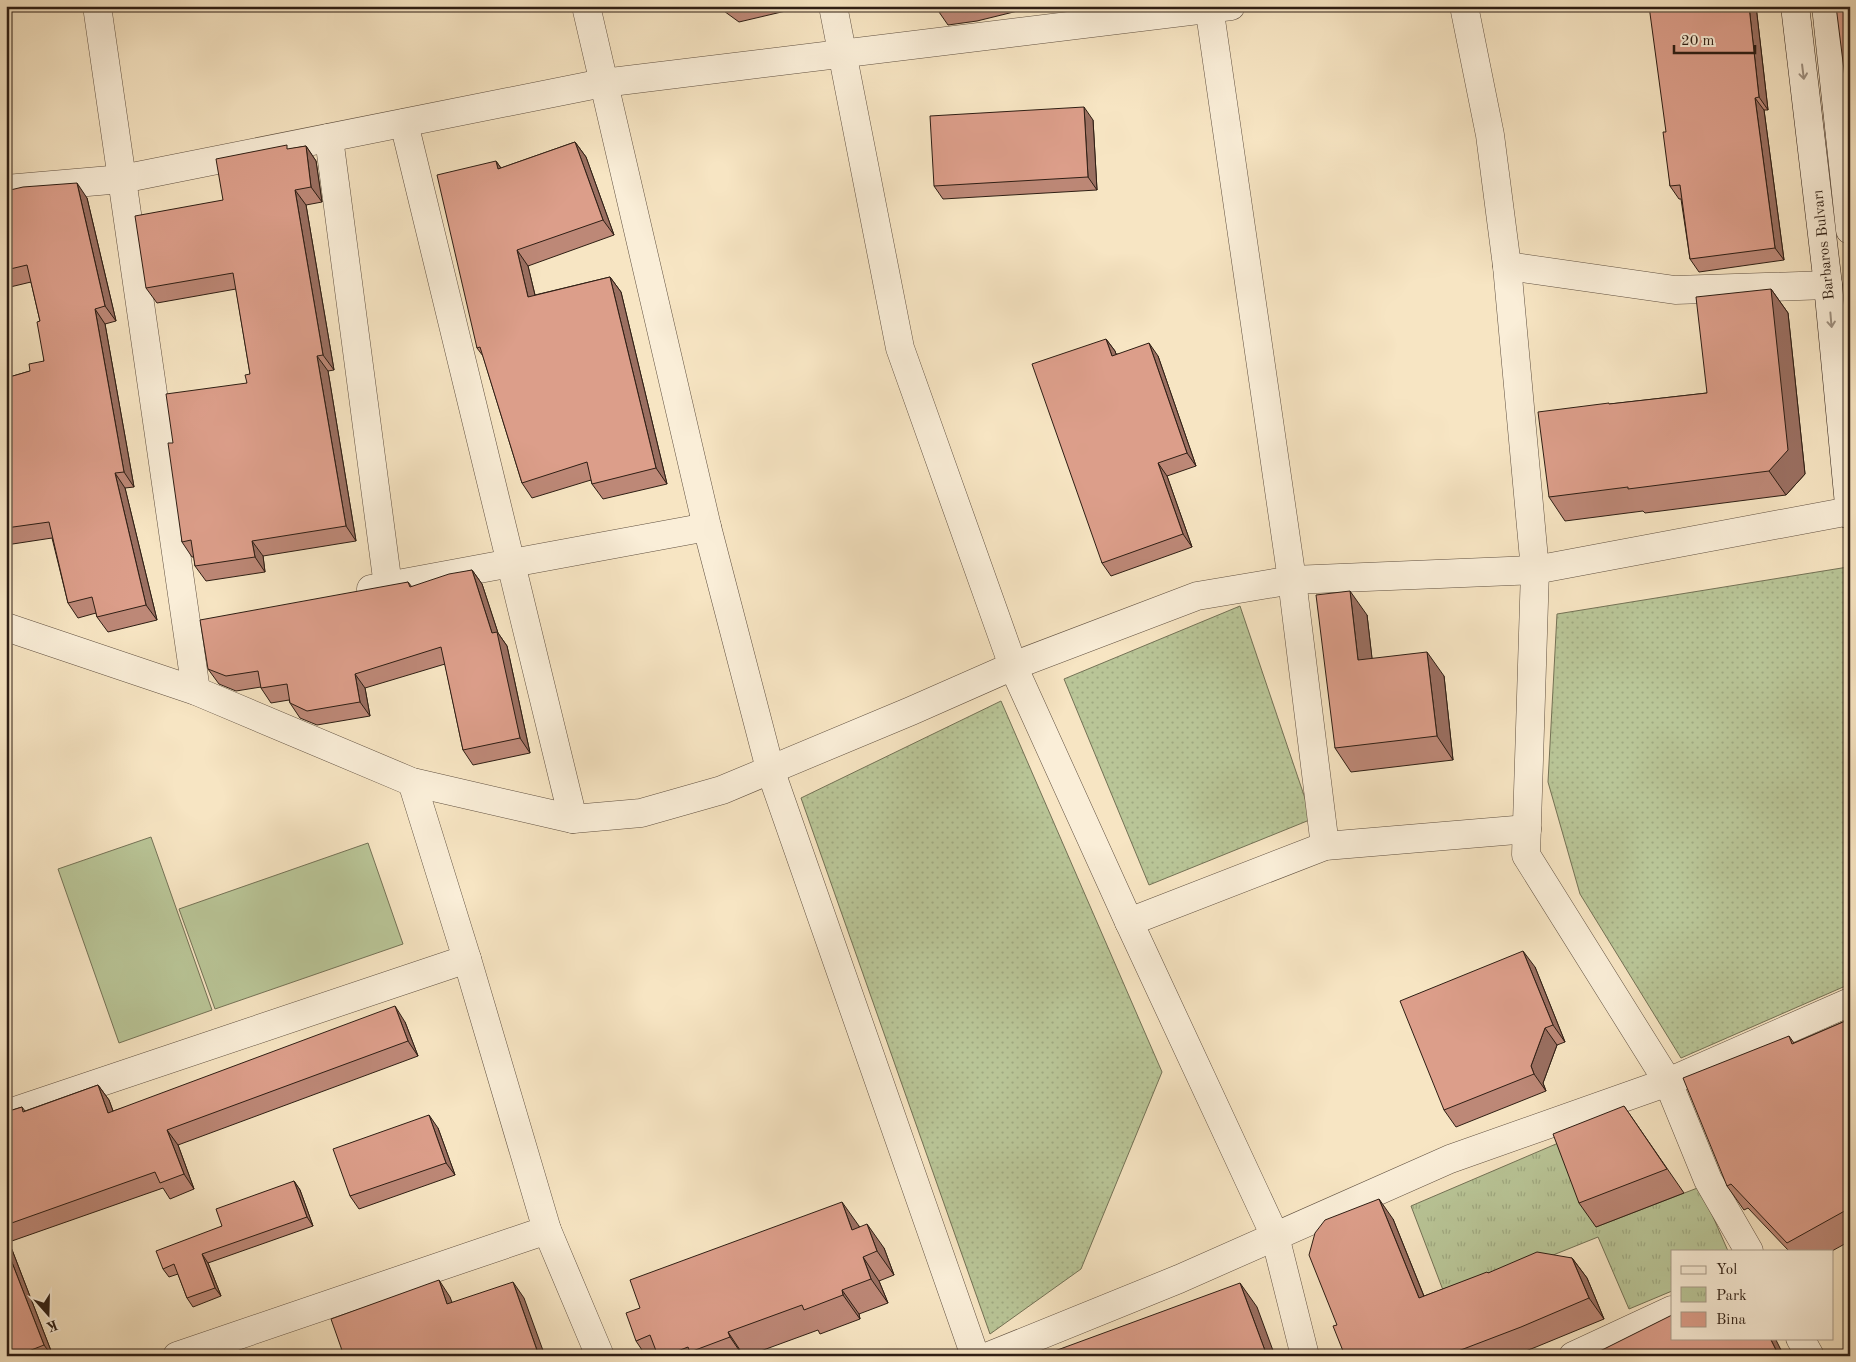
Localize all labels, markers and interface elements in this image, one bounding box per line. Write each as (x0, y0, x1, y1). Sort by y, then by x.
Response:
scale bar (1674, 22, 1755, 54)
text: 20 m (1681, 34, 1715, 49)
one-way arrow (1798, 64, 1808, 80)
street label: Barbaros Bulvarı (1811, 189, 1838, 301)
one-way arrow (1826, 312, 1836, 328)
legend (1671, 1250, 1834, 1340)
text: Yol (1716, 1263, 1737, 1278)
text: Park (1716, 1289, 1747, 1304)
north arrow (22, 1290, 72, 1340)
text: Bina (1716, 1313, 1747, 1328)
text: K (44, 1317, 60, 1334)

